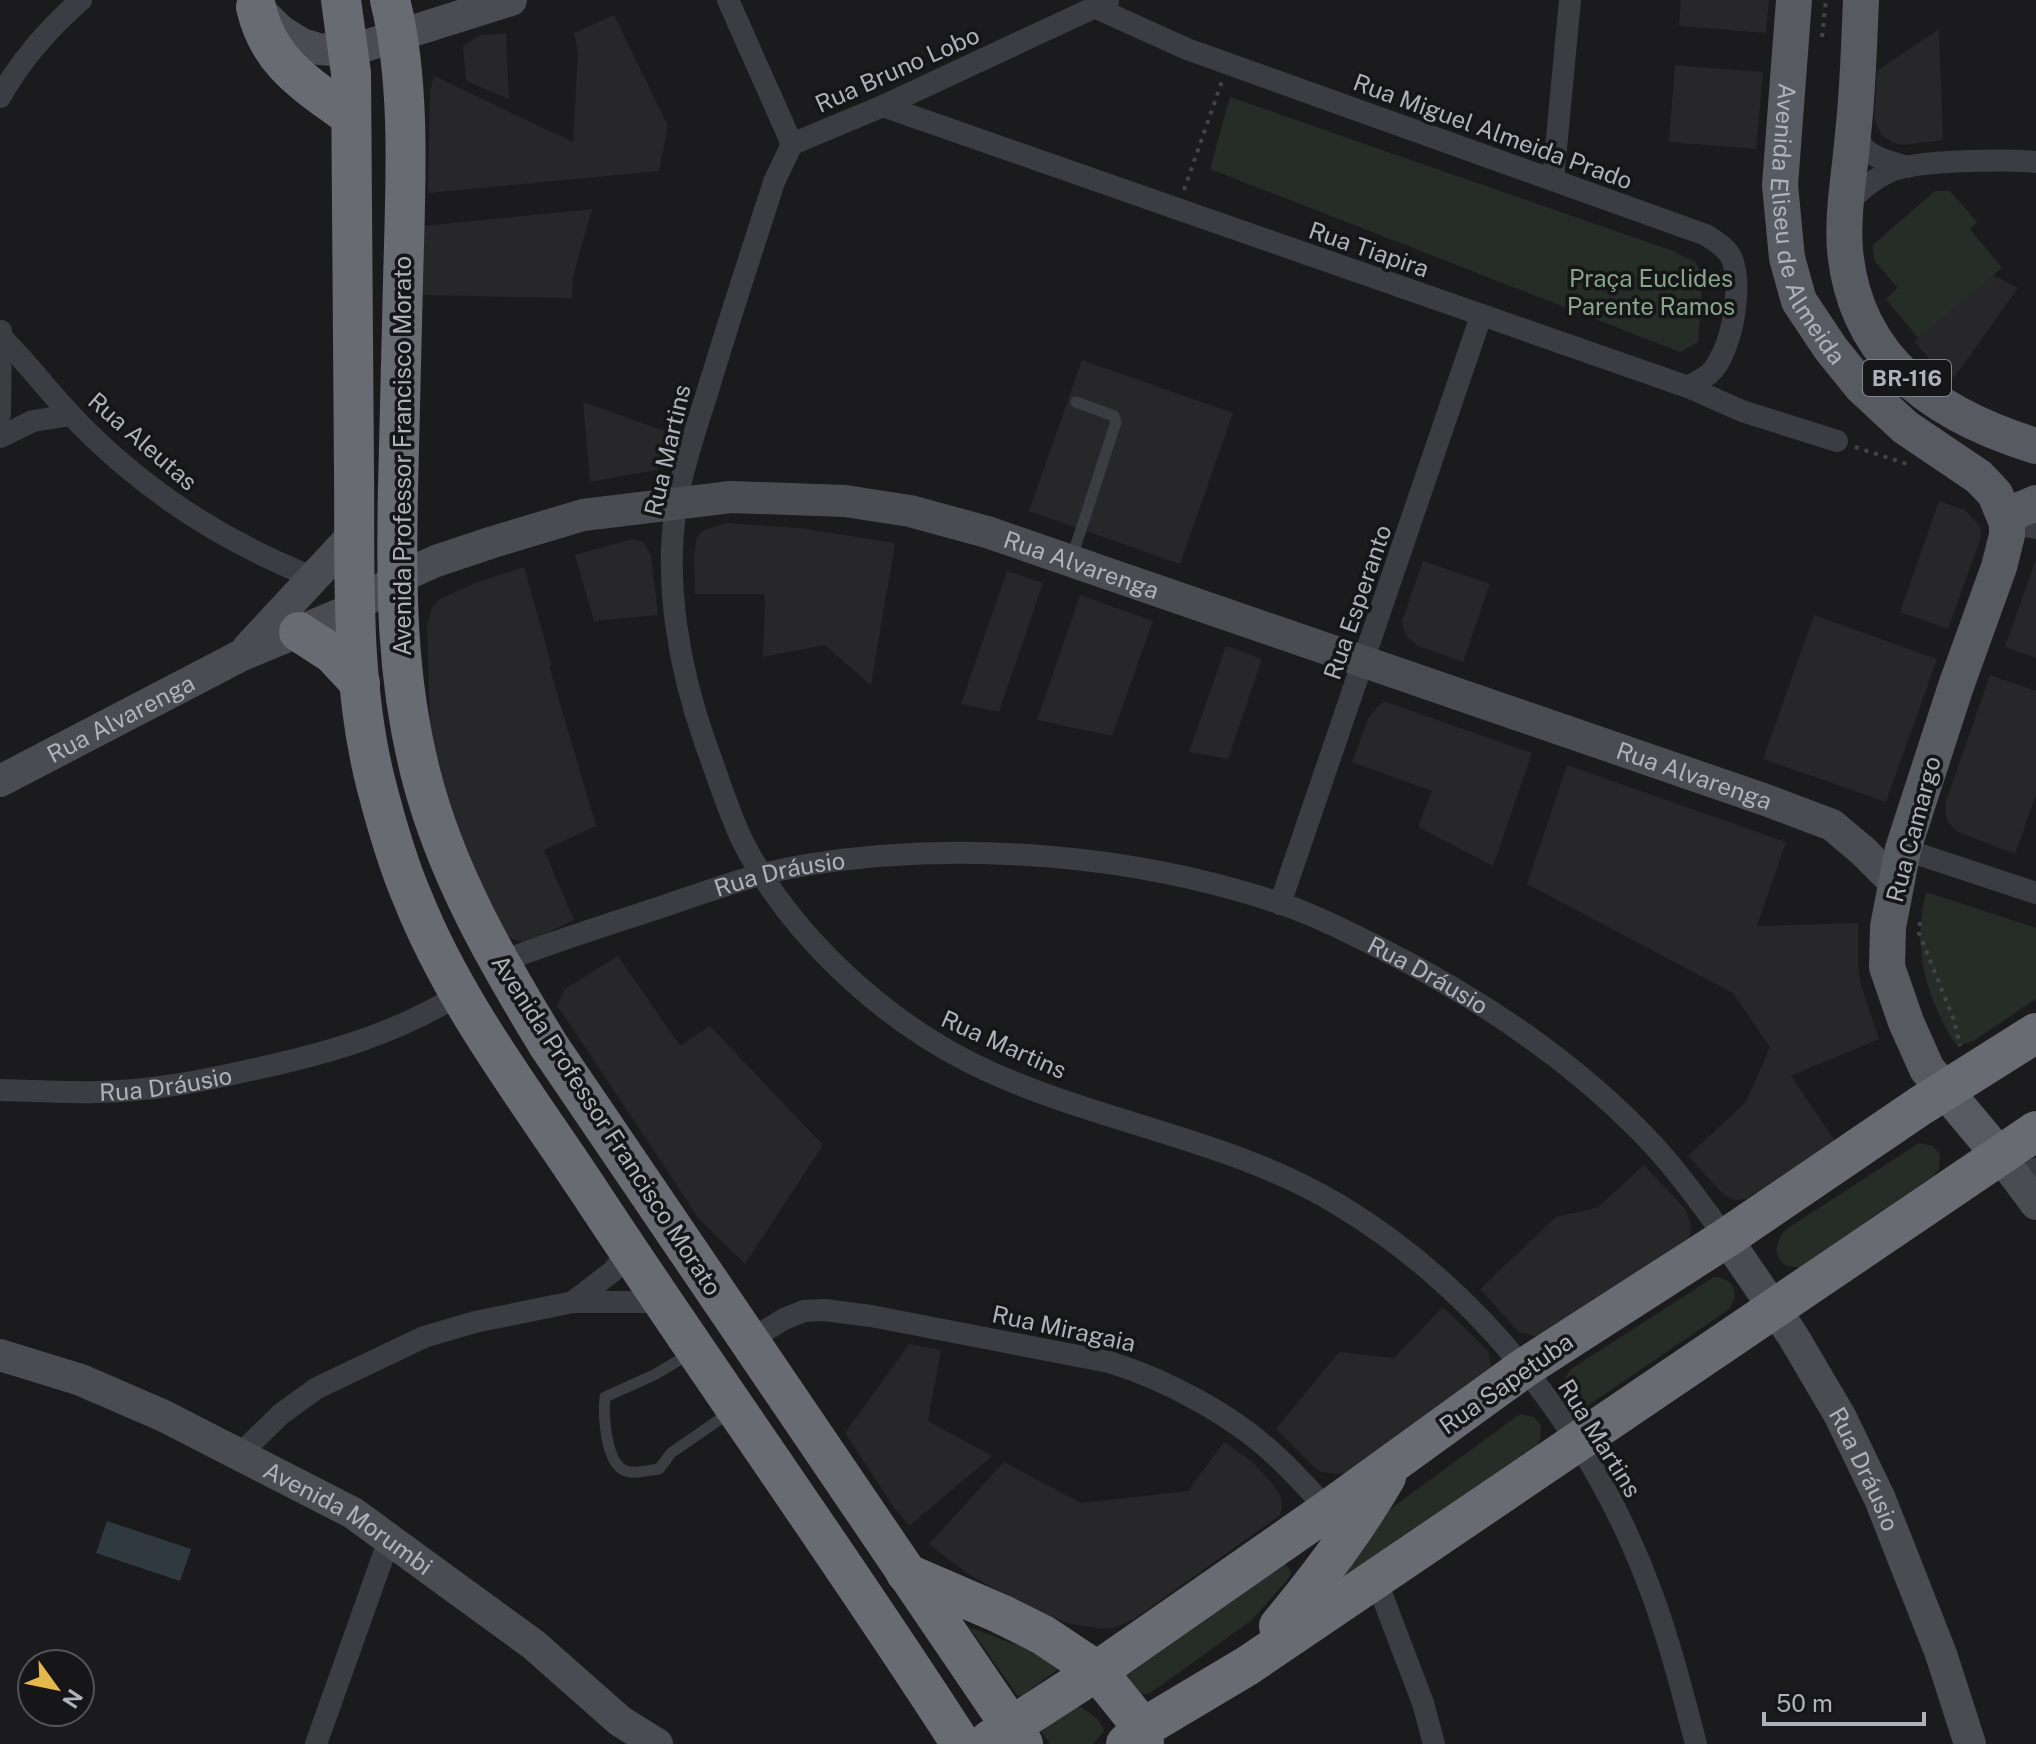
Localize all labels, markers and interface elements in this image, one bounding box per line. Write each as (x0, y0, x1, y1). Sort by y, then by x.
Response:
street label: Rua Bruno Lobo (811, 20, 983, 118)
street label: Rua Miguel Almeida Prado (1350, 67, 1636, 195)
street label: Avenida Eliseu de Almeida (1766, 82, 1852, 370)
street label: Rua Tiapira (1305, 215, 1433, 283)
street label: Avenida Professor Francisco Morato (388, 256, 416, 656)
park label: Praça Euclides Parente Ramos (1567, 264, 1735, 320)
road number: BR-116 (1863, 360, 1951, 396)
street label: Rua Martins (638, 382, 696, 518)
street label: Rua Aleutas (83, 386, 203, 496)
street label: Rua Esperanto (1317, 521, 1397, 683)
street label: Rua Alvarenga (1000, 525, 1163, 604)
street label: Rua Alvarenga (42, 668, 199, 768)
street label: Rua Alvarenga (1613, 736, 1776, 815)
street label: Rua Camargo (1880, 753, 1946, 905)
street label: Rua Dráusio (711, 846, 847, 902)
street label: Rua Dráusio (1363, 930, 1493, 1020)
street label: Avenida Professor Francisco Morato (486, 950, 728, 1300)
street label: Rua Martins (937, 1004, 1071, 1084)
street label: Rua Dráusio (99, 1061, 234, 1106)
street label: Rua Miragaia (990, 1299, 1138, 1357)
street label: Rua Sapetuba (1434, 1327, 1578, 1439)
street label: Rua Martins (1553, 1374, 1647, 1502)
street label: Rua Dráusio (1824, 1402, 1905, 1535)
street label: Avenida Morumbi (259, 1456, 438, 1580)
north arrow (16, 1648, 96, 1728)
scale bar (1764, 1676, 1924, 1726)
text: N (57, 1685, 88, 1713)
text: 50 m (1776, 1689, 1833, 1717)

